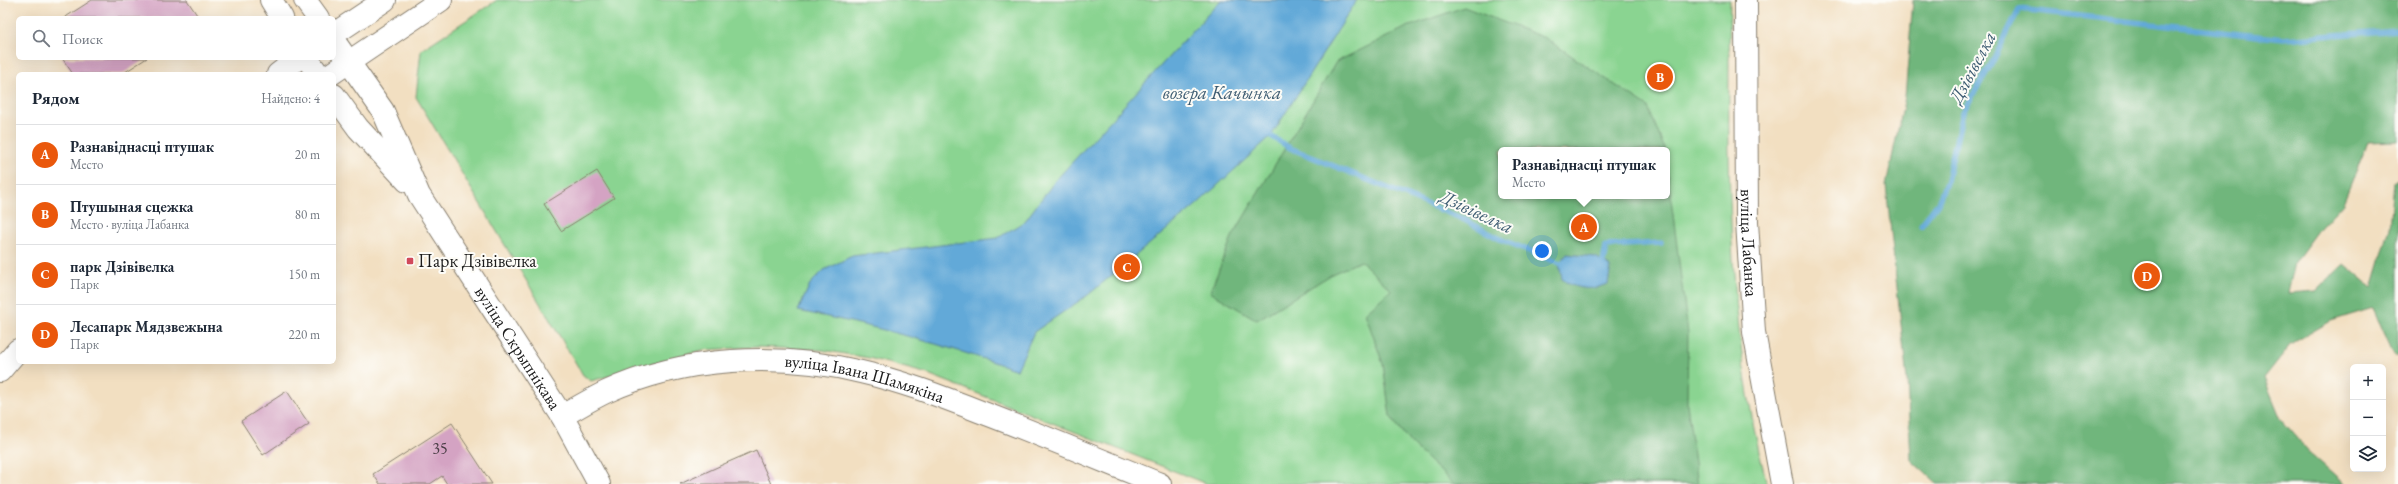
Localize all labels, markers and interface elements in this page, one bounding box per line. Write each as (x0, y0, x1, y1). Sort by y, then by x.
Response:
search box (16, 16, 336, 60)
icon: search (30, 27, 52, 49)
water label: Дзівівелка (1942, 27, 2002, 109)
text: Поиск (62, 29, 103, 48)
pin: B (1647, 62, 1673, 92)
water label: возера Качынка (1163, 80, 1281, 105)
text: Рядом (32, 87, 80, 109)
text: Найдено: 4 (261, 90, 320, 107)
text: Разнавіднасці птушак (70, 137, 214, 156)
text: A (40, 146, 50, 163)
text: 20 m (295, 146, 320, 163)
popup (1498, 147, 1670, 199)
text: Разнавіднасці птушак (1512, 155, 1656, 174)
text: Место (70, 156, 103, 173)
text: Место (1512, 174, 1545, 191)
water label: Дзівівелка (1434, 183, 1517, 239)
street label: вуліца Лабанка (1736, 189, 1764, 298)
text: Птушыная сцежка (70, 197, 193, 216)
text: B (41, 206, 49, 223)
text: 80 m (295, 206, 320, 223)
pin: A (1571, 212, 1597, 242)
text: Место · вуліца Лабанка (70, 216, 189, 233)
your location (1532, 241, 1552, 261)
place label: Парк Дзівівелка (418, 249, 537, 272)
pin: C (1114, 252, 1140, 282)
marker: Парк Дзівівелка (405, 256, 415, 266)
text: парк Дзівівелка (70, 257, 174, 276)
pin: D (2134, 261, 2160, 291)
text: C (40, 266, 50, 283)
text: 150 m (289, 266, 320, 283)
text: Парк (70, 276, 99, 293)
street label: вуліца Скрыпнікава (470, 281, 567, 415)
text: Лесапарк Мядзвежына (70, 317, 223, 336)
text: D (40, 326, 50, 343)
text: 220 m (289, 326, 320, 343)
text: Парк (70, 336, 99, 353)
street label: вуліца Івана Шамякіна (784, 349, 948, 408)
map controls (2350, 364, 2386, 472)
button: + (2350, 364, 2386, 400)
button: − (2350, 400, 2386, 436)
button: layers (2350, 436, 2386, 472)
house number: 35 (432, 438, 448, 459)

